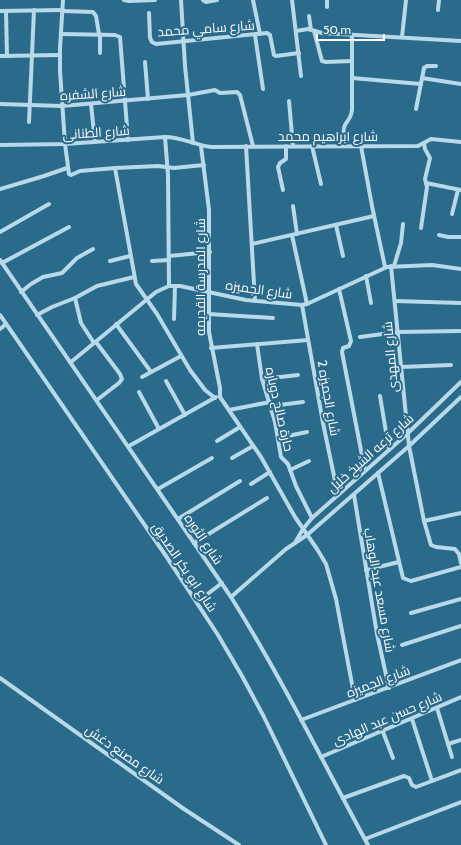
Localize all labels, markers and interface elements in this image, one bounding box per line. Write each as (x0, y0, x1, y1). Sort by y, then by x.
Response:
scale bar (317, 16, 384, 42)
street label: شارع سامي محمد (157, 17, 255, 42)
text: 50 m (323, 22, 351, 37)
street label: شارع الشفره (59, 83, 127, 104)
street label: شارع الطنانى (62, 122, 130, 143)
street label: شارع ابراهيم محمد (278, 128, 378, 146)
street label: شارع المدرسة القديمه (192, 218, 209, 336)
street label: شارع الجميزه (225, 276, 293, 303)
street label: شارع المهدى (379, 321, 402, 393)
street label: شارع الجميزه 2 (313, 359, 344, 437)
street label: حارة صالح دوباره (262, 365, 297, 453)
street label: شارع ترعه الشيخ خليل (323, 410, 417, 497)
street label: شارع الثوره (180, 511, 227, 568)
street label: شارع ابو بكر الصديق (148, 519, 221, 615)
street label: شارع مسعد عبد الوهاب (360, 526, 399, 654)
street label: شارع الجميزه (344, 662, 413, 701)
street label: شارع حسن عبد الهادى (330, 688, 444, 749)
street label: شارع مصنع دغش (82, 721, 168, 788)

